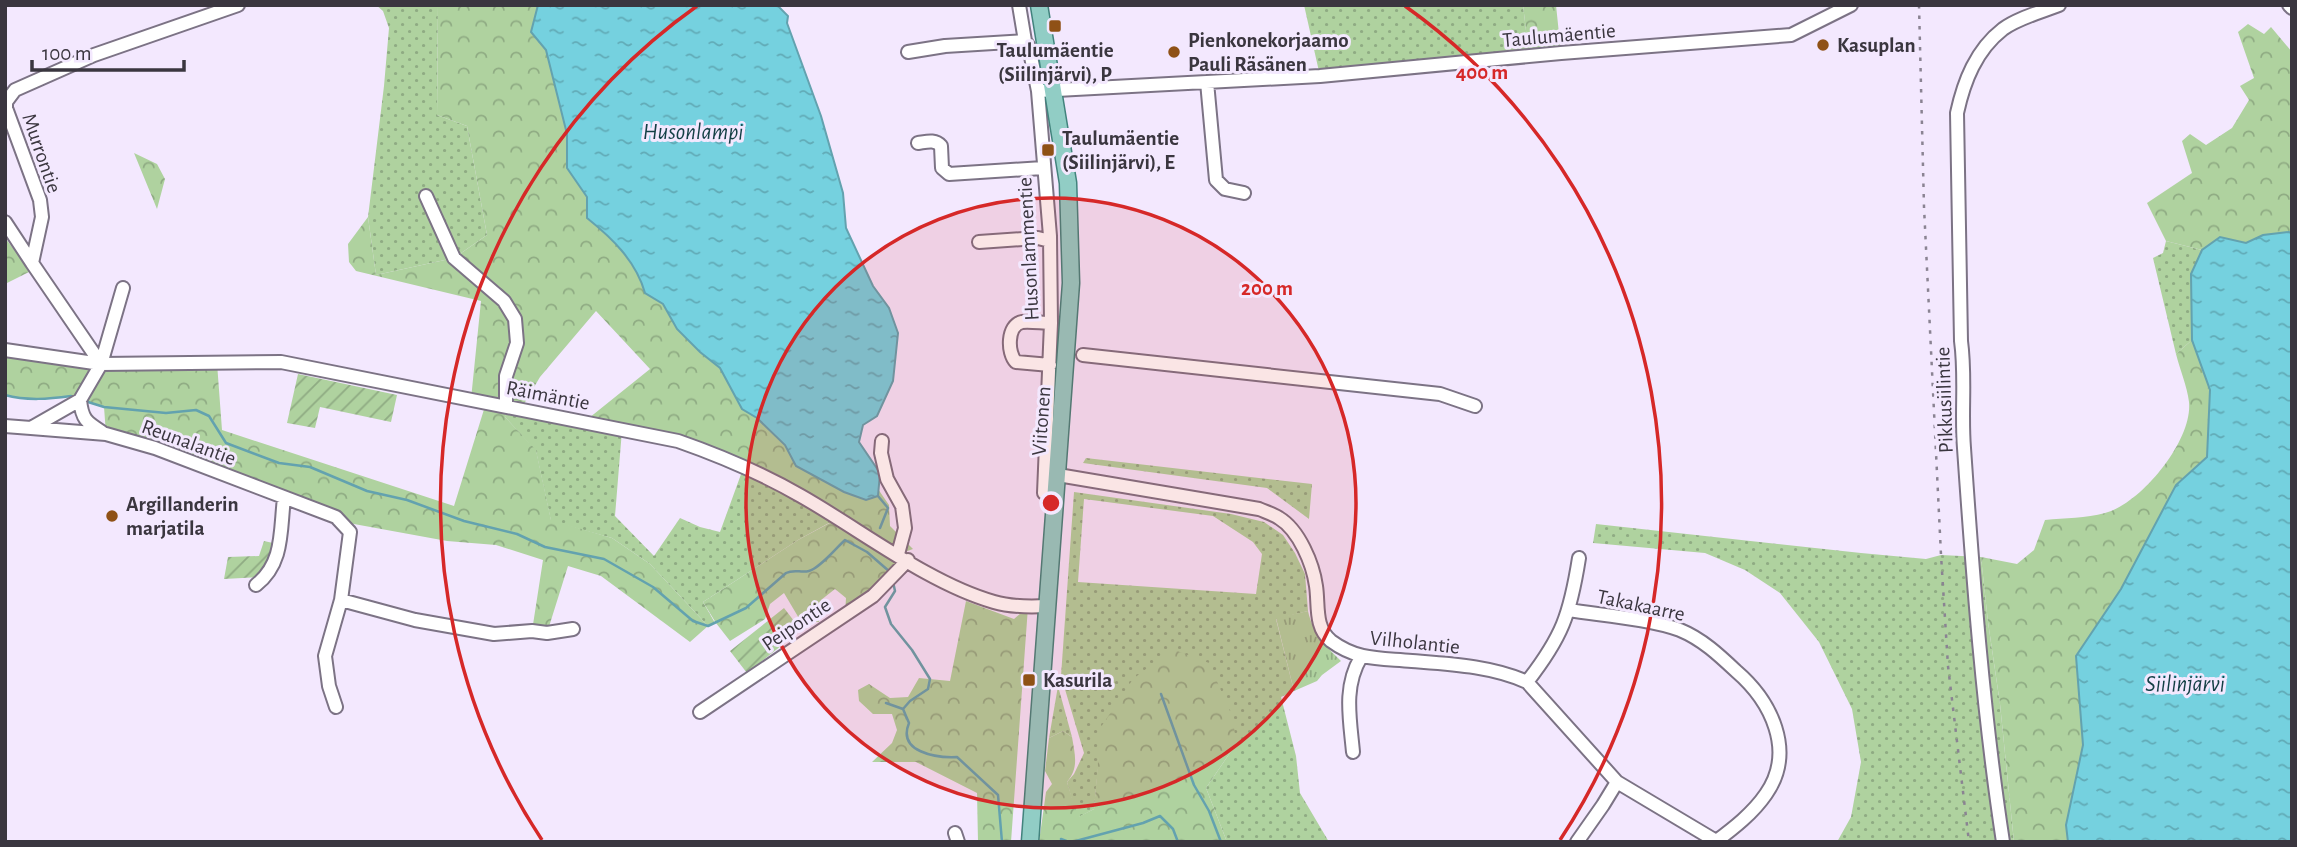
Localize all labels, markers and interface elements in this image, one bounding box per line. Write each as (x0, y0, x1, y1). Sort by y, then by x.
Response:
marker: Taulumäentie (Siilinjärvi), P (1047, 18, 1063, 34)
street label: Taulumäentie (1502, 20, 1616, 51)
scale bar (32, 28, 184, 72)
place label: Pienkonekorjaamo Pauli Räsänen (1188, 30, 1349, 75)
place label: Kasuplan (1837, 35, 1916, 56)
marker: Kasuplan (1815, 37, 1831, 53)
place label: Taulumäentie (Siilinjärvi), P (996, 40, 1114, 85)
text: 100 m (42, 43, 92, 64)
marker: Pienkonekorjaamo Pauli Räsänen (1166, 44, 1182, 60)
text: 400 m (1456, 62, 1508, 83)
street label: Murrontie (18, 111, 65, 196)
water label: Husonlampi (643, 121, 743, 144)
place label: Taulumäentie (Siilinjärvi), E (1062, 128, 1179, 173)
marker: Taulumäentie (Siilinjärvi), E (1040, 142, 1056, 158)
street label: Husonlammentie (1014, 177, 1043, 321)
text: 200 m (1241, 278, 1293, 299)
street label: Pikkusiilintie (1932, 346, 1957, 454)
street label: Räimäntie (504, 377, 591, 414)
street label: Viitonen (1029, 385, 1054, 457)
street label: Reunalantie (139, 416, 239, 469)
centre of rings (1039, 491, 1063, 515)
place label: Argillanderin marjatila (126, 494, 239, 539)
marker: Argillanderin marjatila (104, 508, 120, 524)
street label: Takakaarre (1595, 586, 1687, 625)
street label: Peipontie (758, 594, 834, 655)
street label: Vilholantie (1369, 627, 1461, 658)
place label: Kasurila (1043, 670, 1112, 691)
marker: Kasurila (1021, 672, 1037, 688)
water label: Siilinjärvi (2145, 673, 2225, 696)

